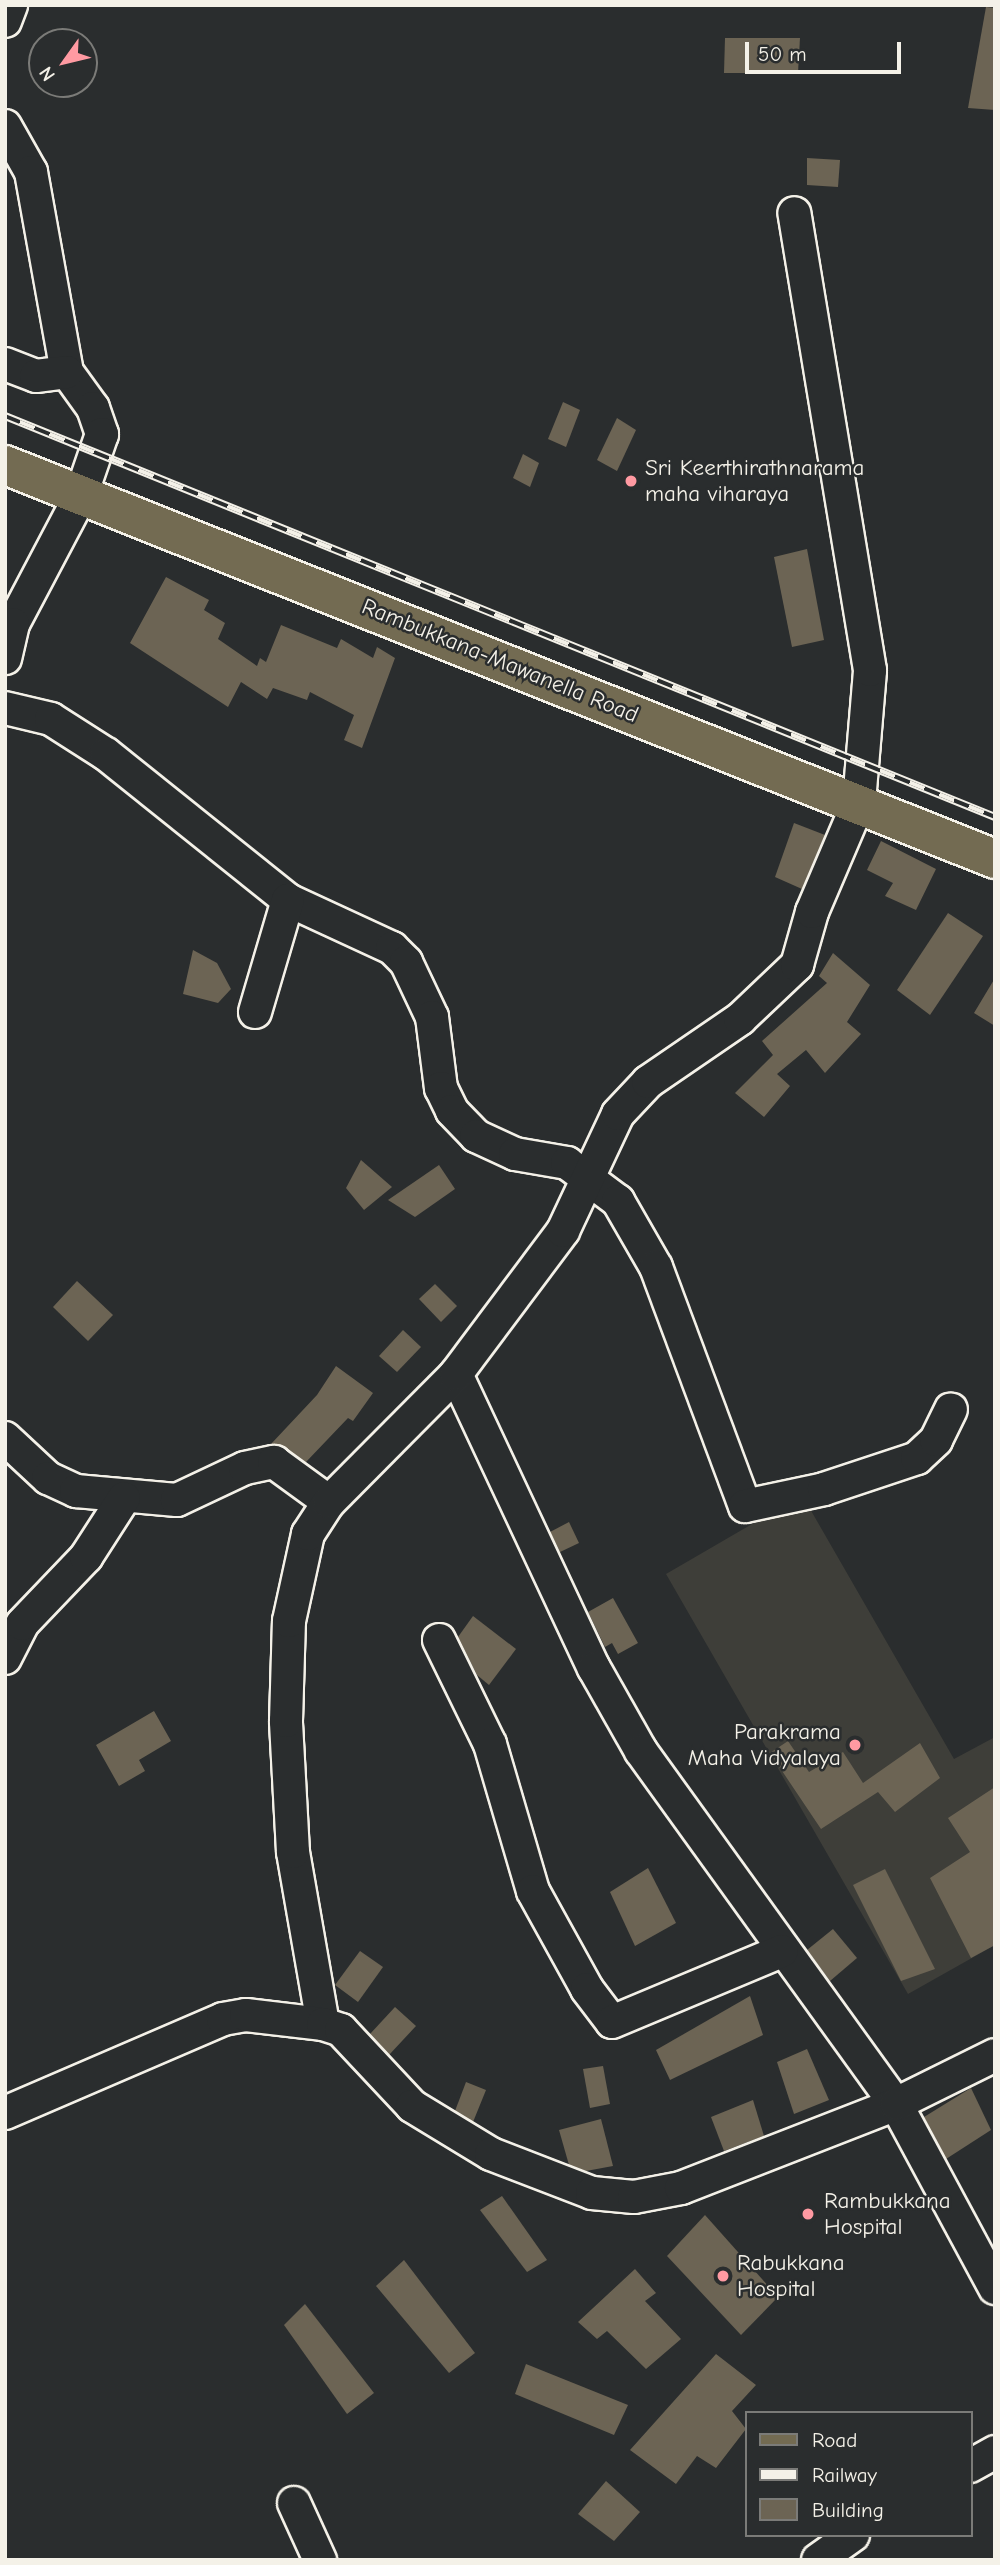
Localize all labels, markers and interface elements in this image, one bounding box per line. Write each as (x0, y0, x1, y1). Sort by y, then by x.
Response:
north arrow (28, 28, 98, 98)
scale bar (748, 28, 904, 72)
text: 50 m (758, 42, 807, 66)
text: N (35, 62, 60, 85)
place label: Sri Keerthirathnarama maha viharaya (645, 454, 864, 508)
marker: Sri Keerthirathnarama maha viharaya (623, 473, 639, 489)
street label: Rambukkana-Mawanella Road (358, 593, 642, 729)
place label: Parakrama Maha Vidyalaya (688, 1718, 841, 1772)
marker: Parakrama Maha Vidyalaya (847, 1737, 863, 1753)
place label: Rambukkana Hospital (824, 2187, 951, 2241)
marker: Rambukkana Hospital (798, 2204, 818, 2224)
place label: Rabukkana Hospital (737, 2249, 845, 2303)
marker: Rabukkana Hospital (715, 2268, 731, 2284)
legend (744, 2411, 972, 2537)
text: Road (812, 2428, 857, 2452)
text: Railway (812, 2463, 877, 2487)
text: Building (812, 2498, 884, 2522)

